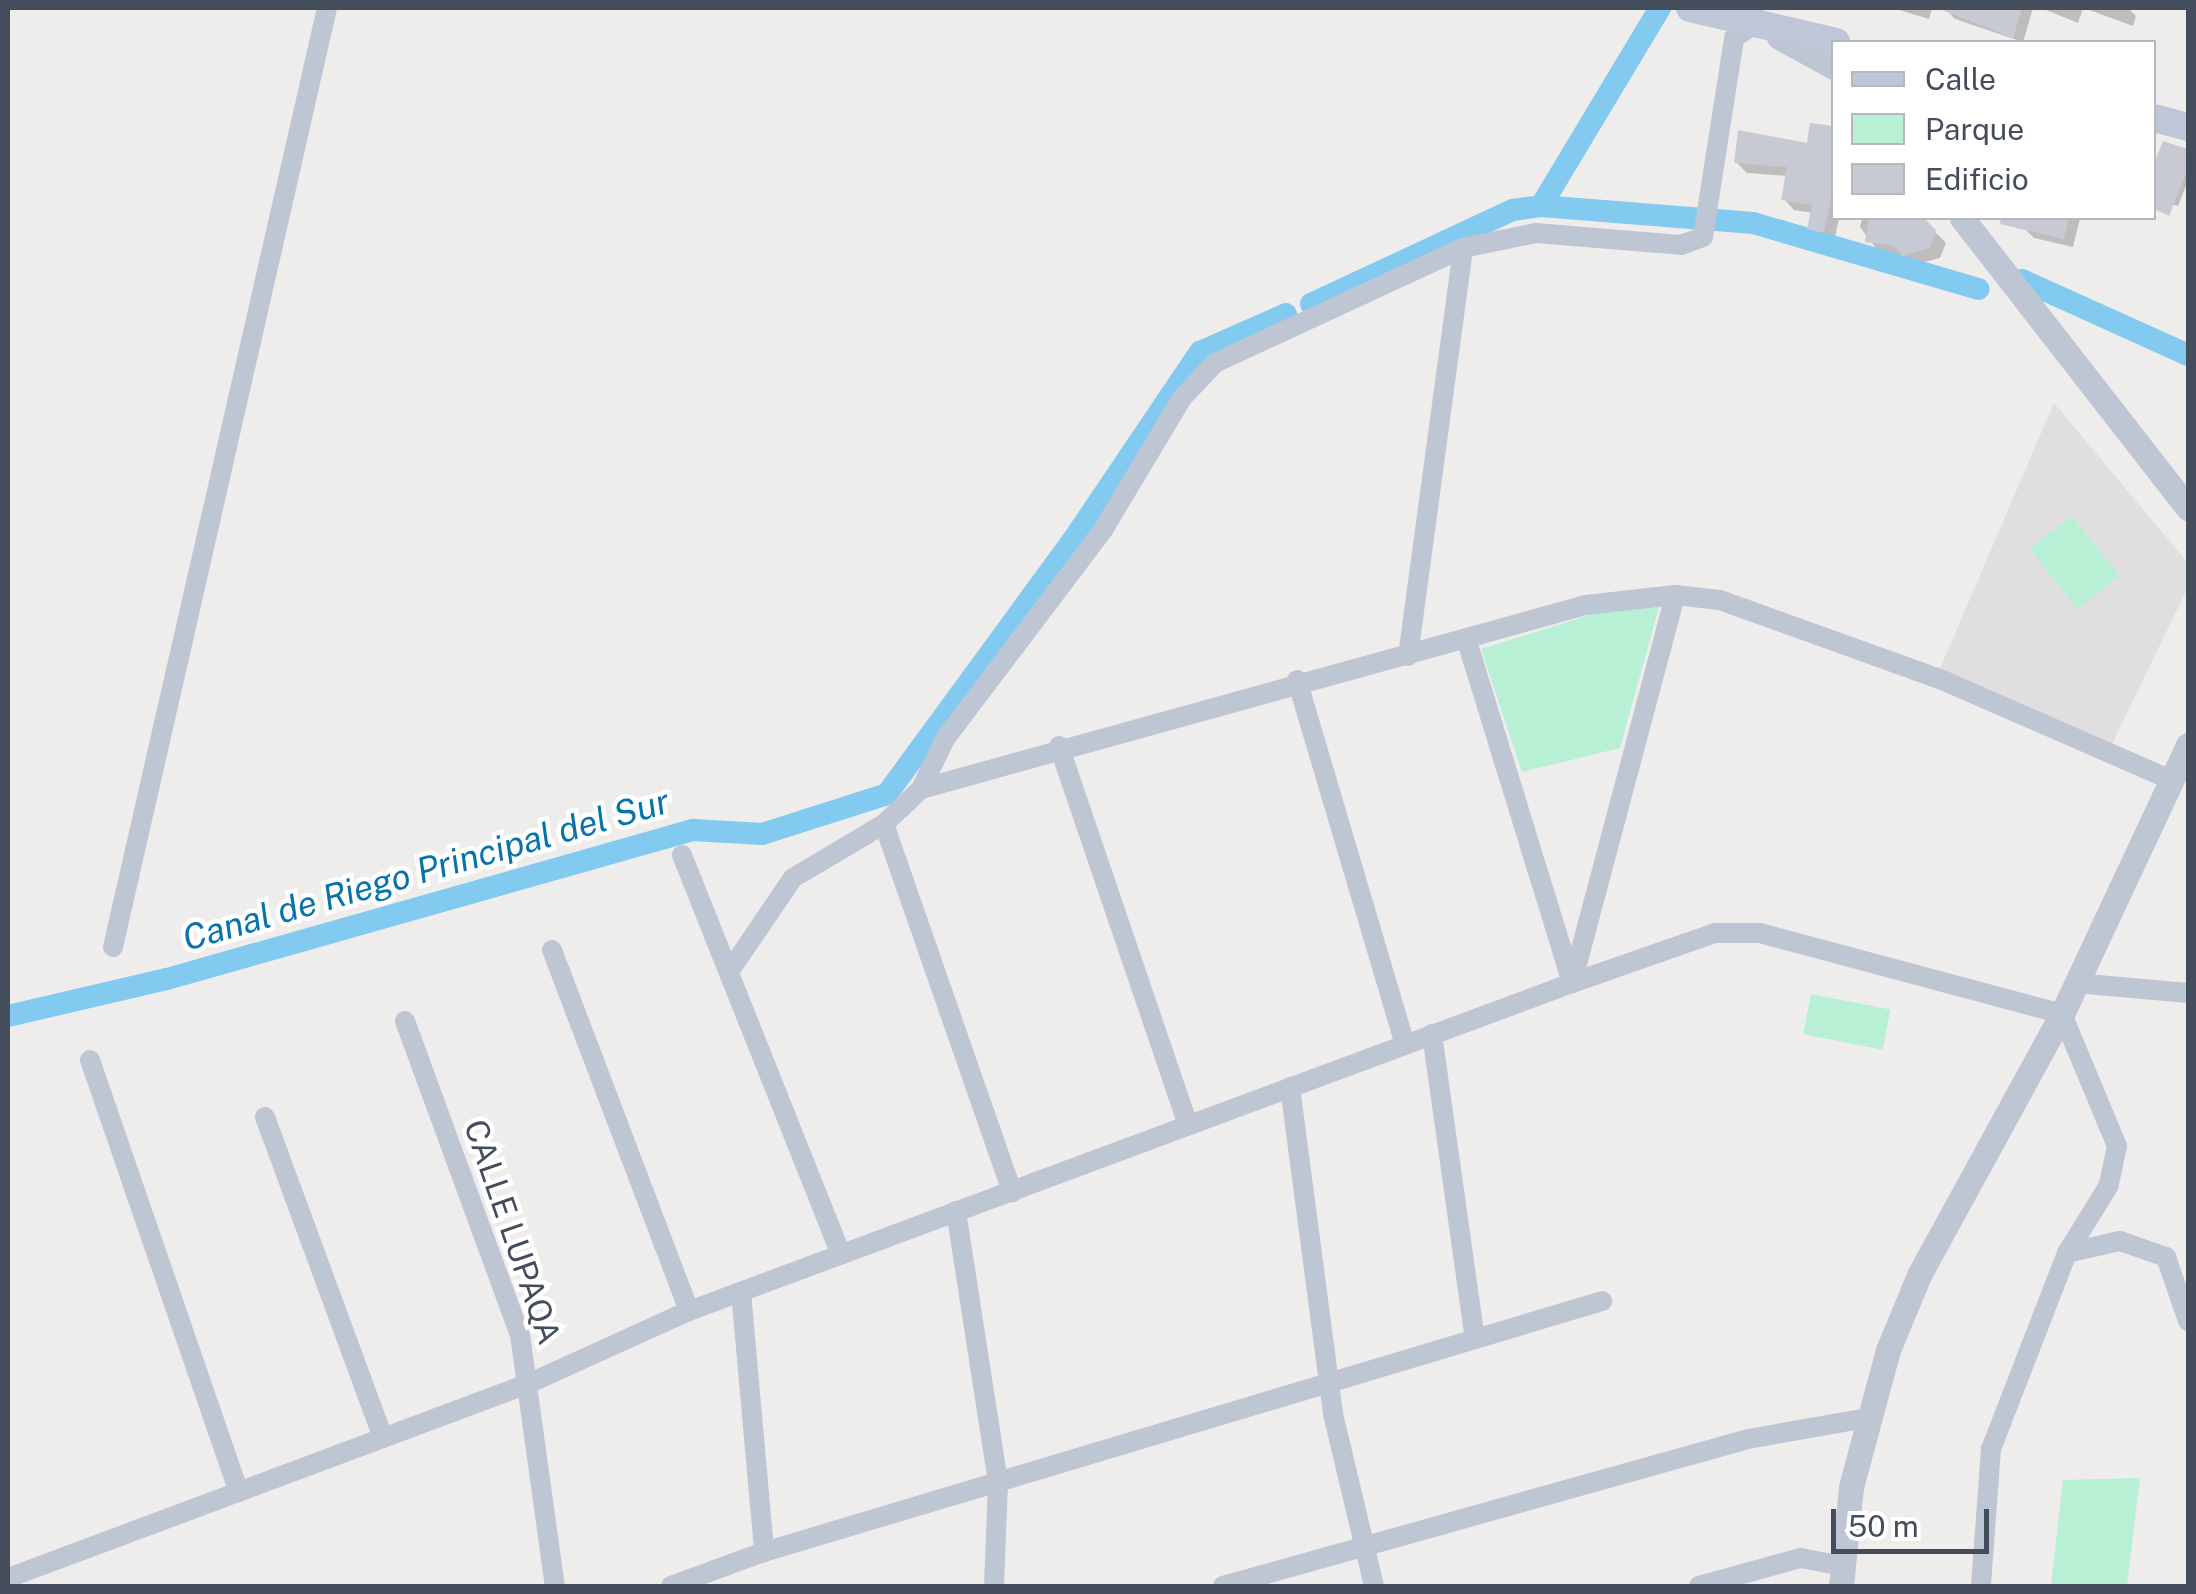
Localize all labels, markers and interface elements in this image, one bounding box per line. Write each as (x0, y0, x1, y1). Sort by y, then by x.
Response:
legend (1831, 40, 2156, 220)
text: Calle (1925, 61, 1996, 97)
text: Parque (1925, 111, 2024, 147)
text: Edificio (1925, 161, 2029, 197)
water label: Canal de Riego Principal del Sur (177, 780, 675, 960)
street label: CALLE LUPAQA (456, 1115, 568, 1349)
scale bar (1836, 1489, 1994, 1551)
text: 50 m (1848, 1508, 1919, 1544)

